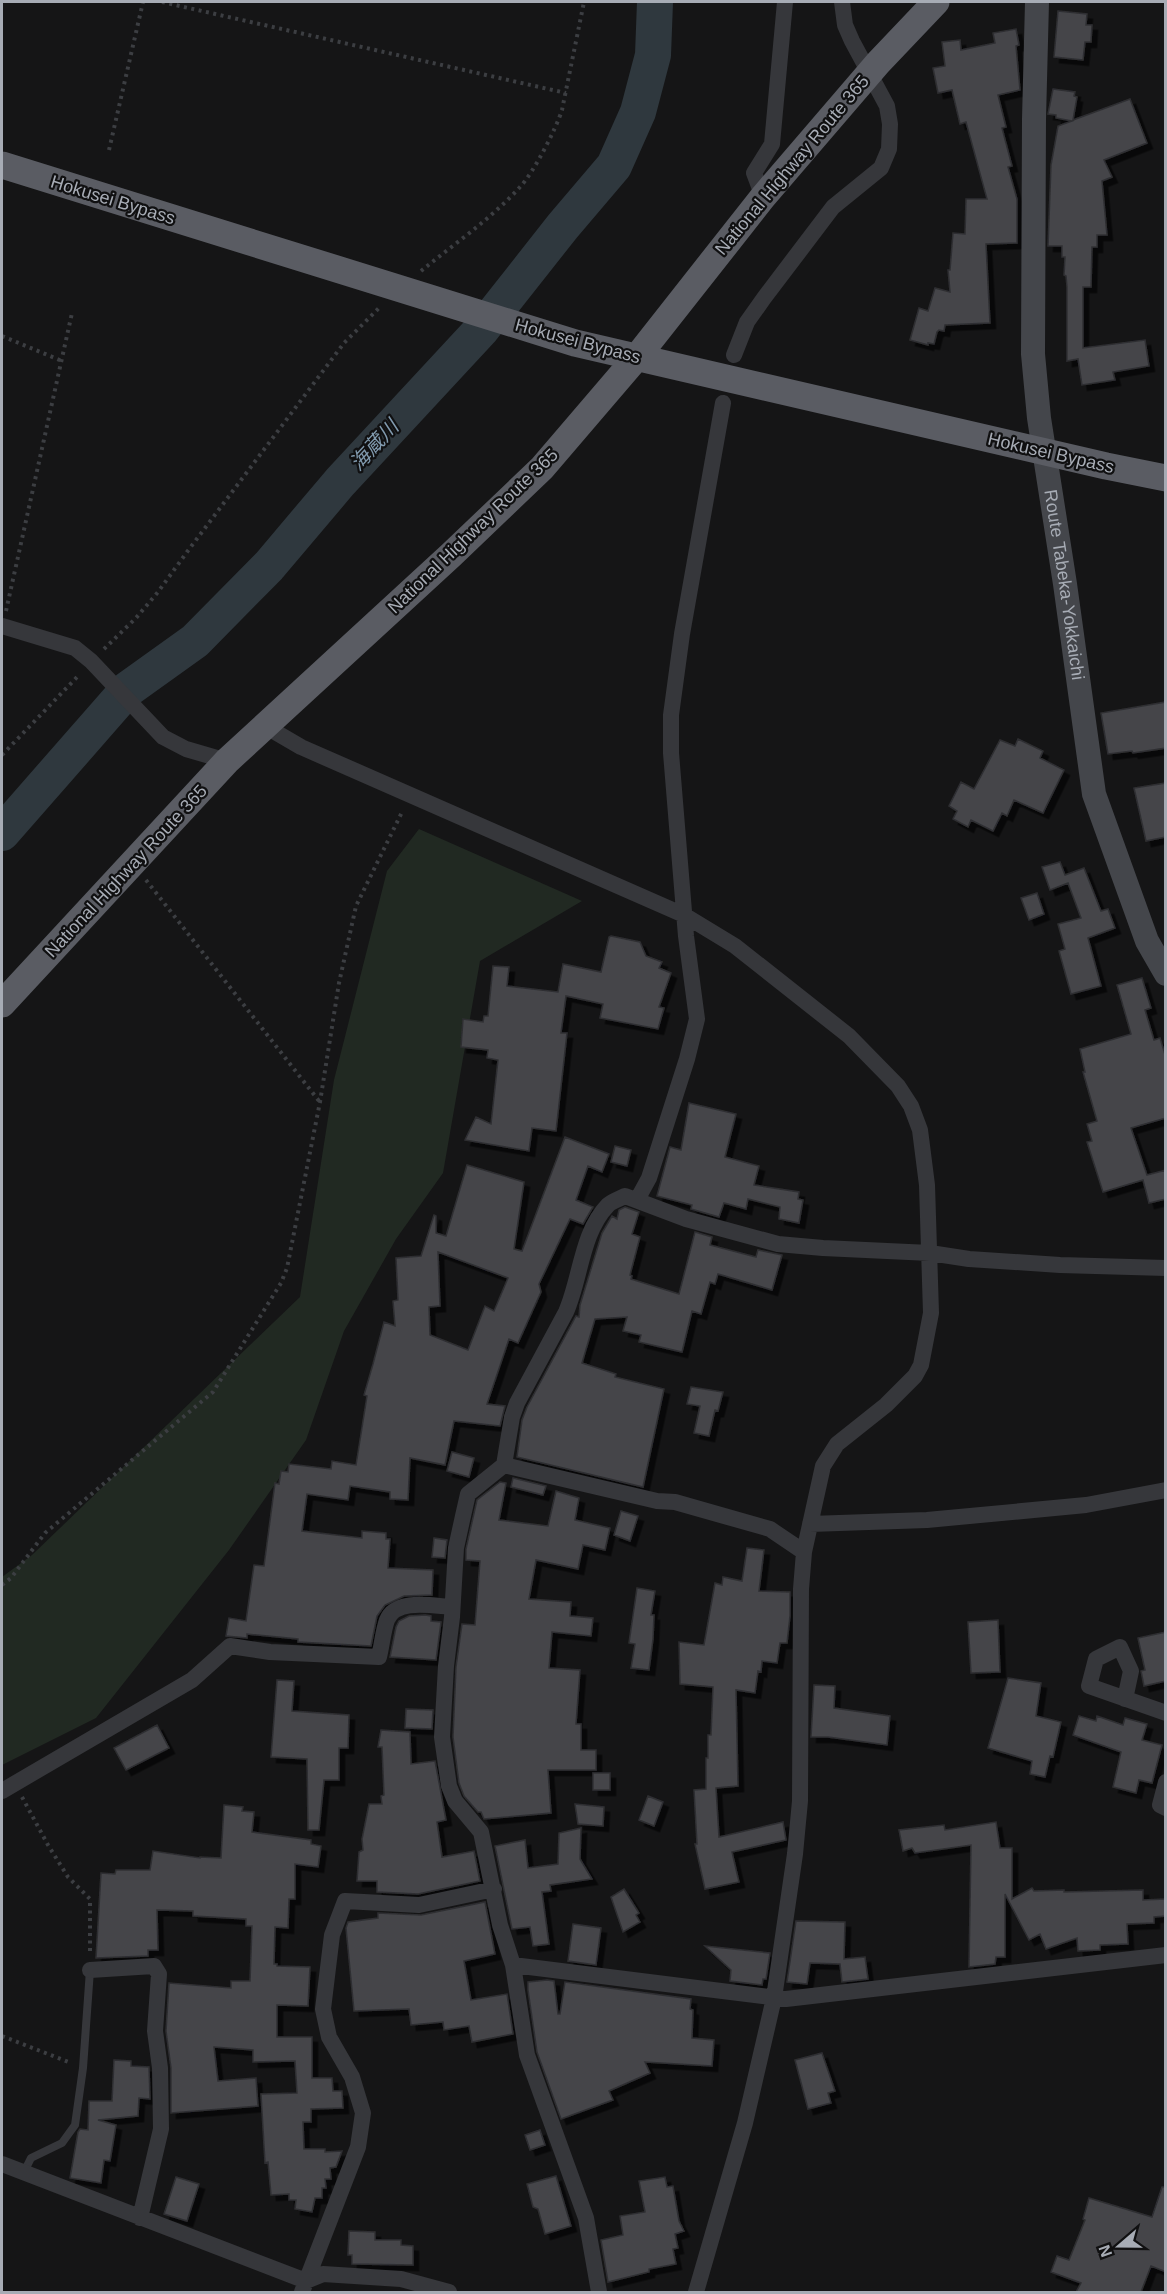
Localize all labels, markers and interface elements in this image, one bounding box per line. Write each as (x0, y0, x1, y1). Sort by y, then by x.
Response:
street label: National Highway Route 365 (711, 71, 873, 259)
street label: Hokusei Bypass (48, 172, 178, 228)
street label: Hokusei Bypass (513, 315, 643, 367)
water label: 海蔵川 (345, 414, 404, 474)
street label: Hokusei Bypass (986, 429, 1116, 477)
street label: National Highway Route 365 (384, 445, 562, 617)
street label: Route Tabeka-Yokkaichi (1040, 488, 1088, 681)
street label: National Highway Route 365 (41, 781, 211, 961)
north arrow (1089, 2216, 1149, 2276)
text: N (1095, 2243, 1115, 2259)

